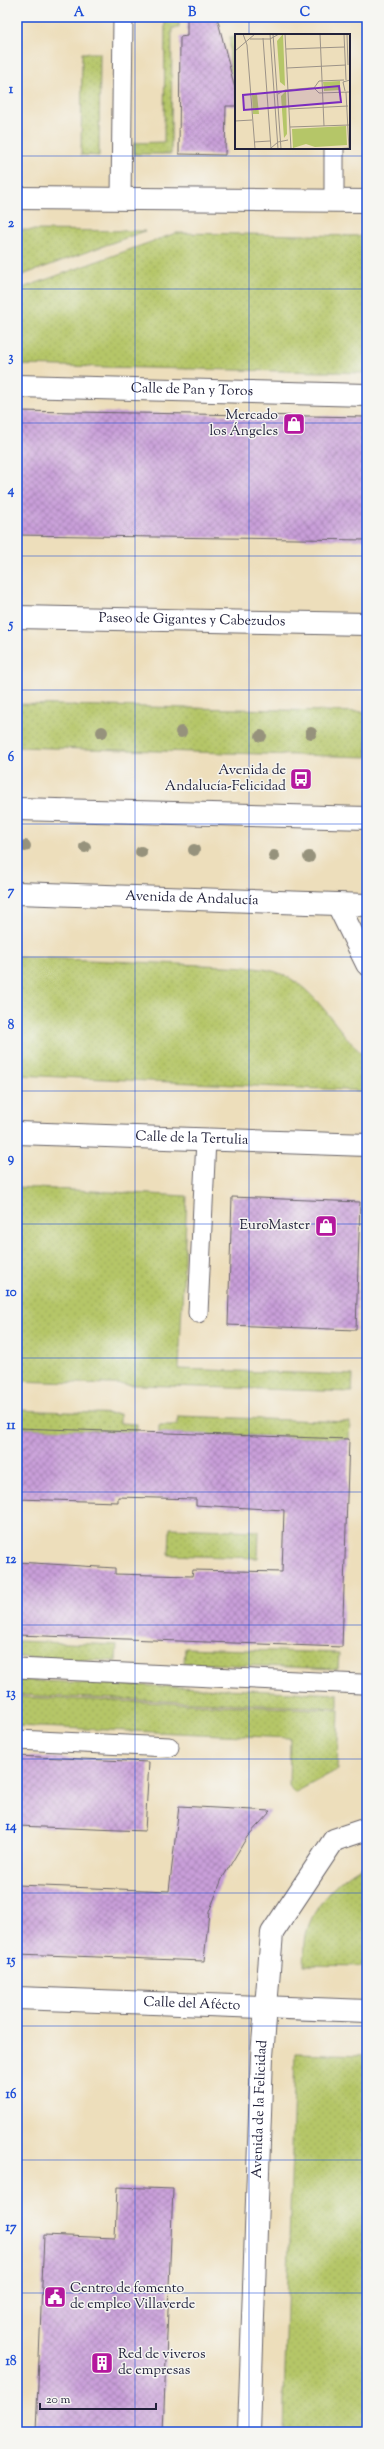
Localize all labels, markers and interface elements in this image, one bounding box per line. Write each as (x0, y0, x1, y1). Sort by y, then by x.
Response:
text: A (74, 4, 85, 22)
text: B (188, 4, 197, 22)
text: C (300, 4, 310, 22)
inset map (235, 34, 350, 149)
text: 1 (9, 81, 14, 99)
text: 2 (8, 215, 15, 233)
text: 3 (8, 349, 14, 367)
street label: Calle de Pan y Toros (131, 379, 253, 402)
place label: Mercado los Ángeles (210, 406, 278, 442)
shop icon: Mercado los Ángeles (281, 411, 307, 437)
text: 4 (7, 482, 15, 500)
street label: Paseo de Gigantes y Cabezudos (98, 609, 286, 632)
text: 5 (8, 616, 14, 634)
text: 6 (8, 749, 15, 767)
place label: Avenida de Andalucía-Felicidad (165, 761, 286, 797)
bus stop icon: Avenida de Andalucía-Felicidad (288, 766, 314, 792)
text: 7 (8, 883, 15, 901)
street label: Avenida de Andalucía (125, 887, 259, 911)
text: 8 (8, 1017, 15, 1035)
street label: Calle de la Tertulia (135, 1127, 249, 1151)
text: 9 (8, 1150, 15, 1168)
shop icon: EuroMaster (313, 1213, 339, 1239)
place label: EuroMaster (239, 1216, 311, 1236)
text: 10 (5, 1284, 17, 1302)
text: 11 (7, 1417, 16, 1435)
text: 12 (6, 1551, 17, 1569)
text: 13 (6, 1685, 16, 1703)
text: 14 (6, 1818, 17, 1836)
text: 15 (7, 1952, 16, 1970)
street label: Calle del Afécto (143, 1993, 241, 2016)
street label: Avenida de la Felicidad (248, 2039, 273, 2179)
text: 16 (6, 2086, 17, 2104)
text: 17 (6, 2219, 17, 2237)
place label: Centro de fomento de empleo Villaverde (70, 2279, 195, 2315)
public building icon: Centro de fomento de empleo Villaverde (42, 2284, 68, 2310)
place label: Red de viveros de empresas (118, 2345, 205, 2381)
building icon: Red de viveros de empresas (89, 2350, 115, 2376)
text: 18 (6, 2353, 17, 2371)
scale bar (40, 2385, 156, 2411)
text: 20 m (46, 2391, 71, 2409)

